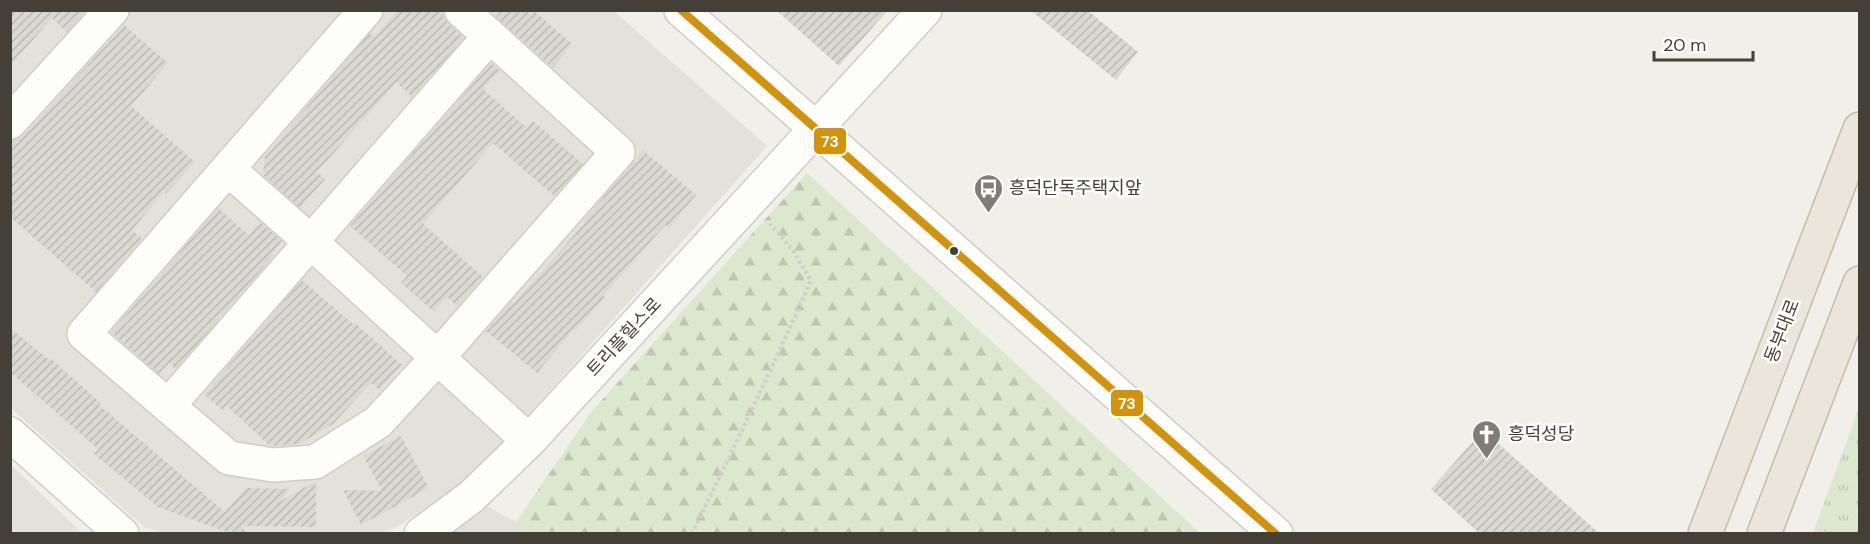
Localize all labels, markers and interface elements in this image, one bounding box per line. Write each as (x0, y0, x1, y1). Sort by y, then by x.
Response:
scale bar (1654, 24, 1753, 62)
text: 20 m (1663, 33, 1706, 57)
line badge: 73 (813, 127, 847, 155)
text: 73 (821, 131, 839, 152)
bus stop icon: 흥덕단독주택지앞 (972, 172, 1004, 214)
place label: 흥덕단독주택지앞 (1009, 176, 1141, 200)
unlabelled marker (948, 245, 960, 257)
street label: 트리플힐스로 (581, 292, 667, 382)
street label: 동부대로 (1759, 296, 1805, 366)
line badge: 73 (1110, 389, 1144, 417)
text: 73 (1118, 393, 1136, 414)
church icon: 흥덕성당 (1471, 418, 1503, 460)
place label: 흥덕성당 (1508, 422, 1574, 446)

